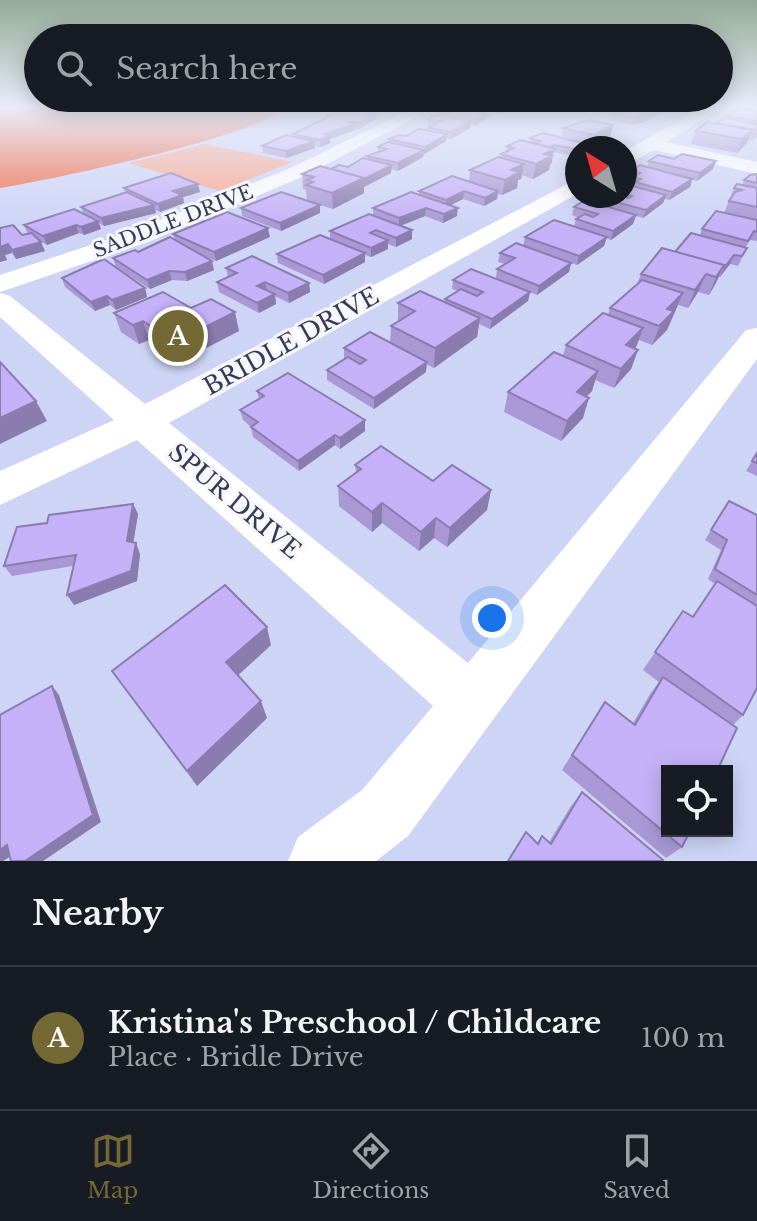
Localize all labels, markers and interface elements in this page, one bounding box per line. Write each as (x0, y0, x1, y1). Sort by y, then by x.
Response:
search box (24, 24, 733, 112)
icon: search (52, 46, 96, 90)
text: Search here (116, 50, 297, 87)
north arrow (565, 136, 637, 208)
street label: SADDLE DRIVE (90, 179, 256, 263)
street label: BRIDLE DRIVE (198, 281, 384, 401)
pin: A (152, 306, 204, 366)
street label: SPUR DRIVE (163, 437, 307, 565)
your location (472, 598, 512, 638)
map controls (661, 765, 733, 837)
button: locate (661, 765, 733, 837)
text: Nearby (32, 892, 164, 934)
text: Kristina's Preschool / Childcare (108, 1004, 601, 1041)
text: A (47, 1022, 69, 1054)
text: 100 m (641, 1022, 725, 1054)
text: Place · Bridle Drive (108, 1041, 364, 1073)
tab: Map (87, 1129, 138, 1204)
tab: Directions (312, 1129, 429, 1204)
tab: Saved (604, 1129, 670, 1204)

